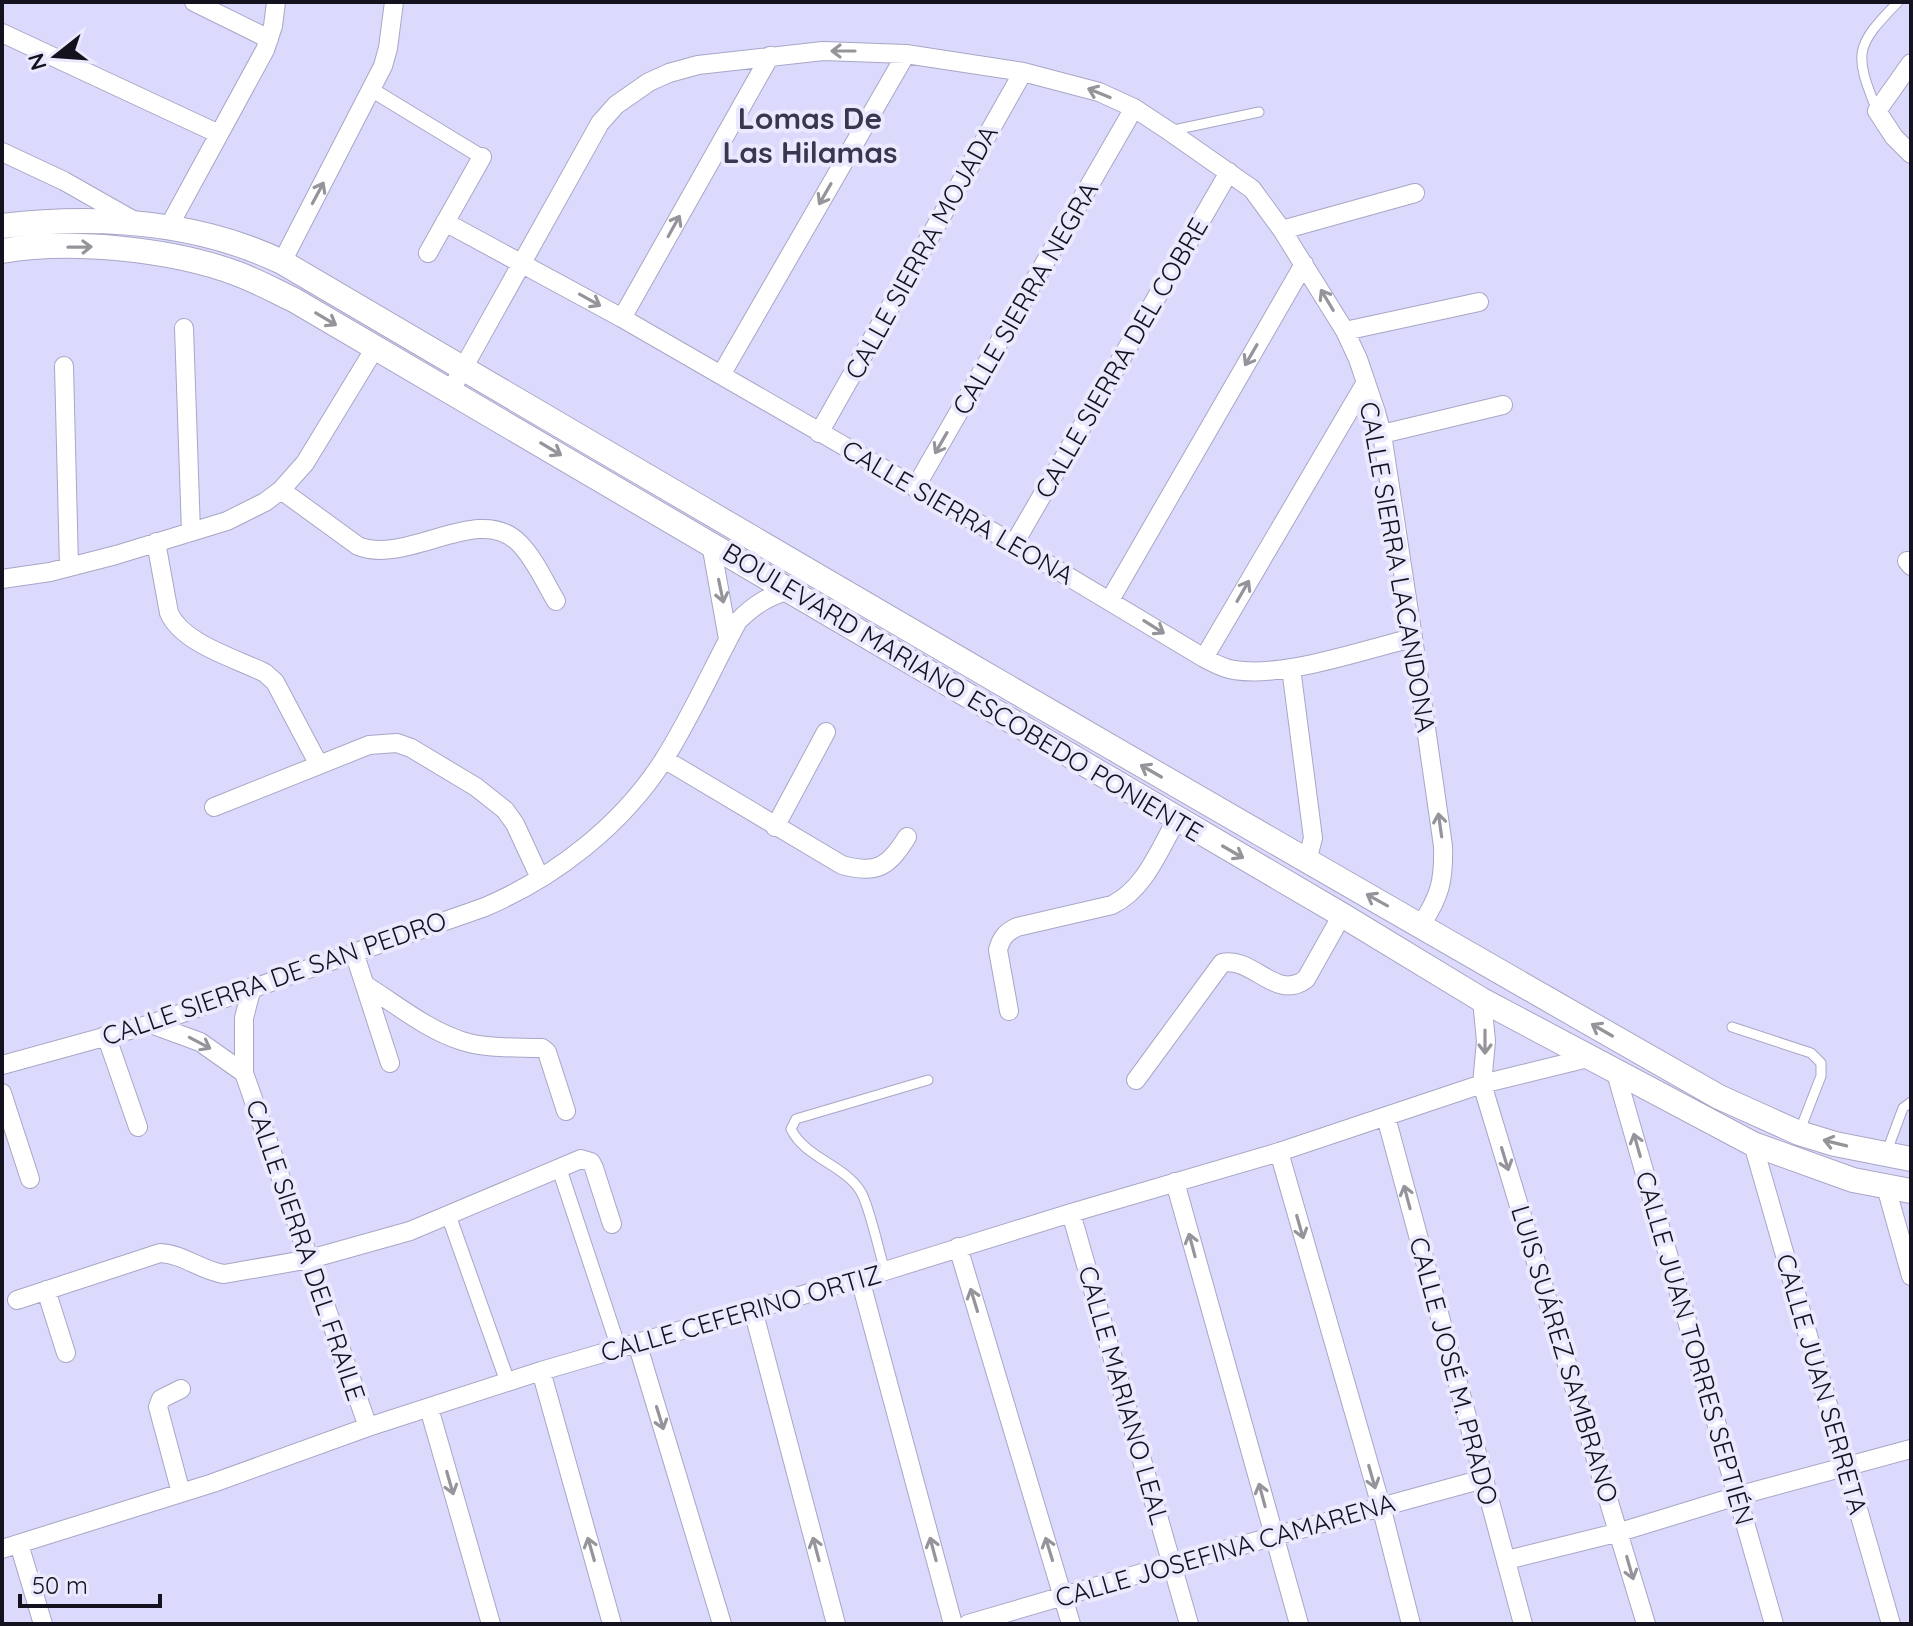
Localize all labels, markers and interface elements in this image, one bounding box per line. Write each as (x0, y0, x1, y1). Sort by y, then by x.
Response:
north arrow (16, 16, 96, 96)
one-way arrow (830, 43, 857, 59)
text: N (21, 50, 53, 74)
one-way arrow (1087, 85, 1112, 99)
district label: Lomas De Las Hilamas (722, 99, 898, 171)
street label: CALLE SIERRA MOJADA (837, 119, 1005, 385)
street label: CALLE SIERRA NEGRA (945, 175, 1105, 421)
one-way arrow (311, 182, 327, 206)
one-way arrow (817, 182, 832, 206)
street label: CALLE SIERRA DEL COBRE (1027, 212, 1215, 504)
one-way arrow (667, 214, 682, 238)
one-way arrow (66, 240, 93, 255)
one-way arrow (1319, 289, 1335, 312)
one-way arrow (578, 292, 601, 308)
one-way arrow (314, 311, 337, 327)
one-way arrow (1243, 343, 1258, 367)
street label: CALLE SIERRA LACANDONA (1353, 399, 1443, 735)
one-way arrow (933, 431, 949, 454)
street label: CALLE SIERRA LEONA (836, 432, 1080, 592)
one-way arrow (539, 441, 562, 457)
street label: BOULEVARD MARIANO ESCOBEDO PONIENTE (717, 535, 1209, 849)
one-way arrow (714, 578, 729, 603)
one-way arrow (1235, 580, 1251, 603)
one-way arrow (1142, 619, 1165, 635)
one-way arrow (1140, 763, 1163, 779)
one-way arrow (1432, 813, 1447, 838)
one-way arrow (1221, 844, 1244, 860)
one-way arrow (1365, 892, 1389, 907)
street label: CALLE SIERRA DE SAN PEDRO (97, 903, 451, 1053)
one-way arrow (1590, 1022, 1614, 1037)
one-way arrow (1477, 1028, 1493, 1055)
one-way arrow (188, 1035, 211, 1051)
street label: CALLE SIERRA DEL FRAILE (239, 1095, 373, 1405)
one-way arrow (1628, 1133, 1643, 1159)
one-way arrow (1822, 1135, 1848, 1150)
one-way arrow (1498, 1145, 1513, 1171)
street label: CALLE JUAN TORRES SEPTIÉN (1629, 1167, 1761, 1529)
one-way arrow (1399, 1185, 1414, 1211)
street label: LUIS SUÁREZ SAMBRANO (1504, 1201, 1626, 1507)
one-way arrow (1294, 1214, 1309, 1240)
one-way arrow (1184, 1232, 1199, 1258)
street label: CALLE JOSÉ M. PRADO (1402, 1233, 1506, 1509)
street label: CALLE JUAN SERRETA (1769, 1250, 1875, 1518)
street label: CALLE CEFERINO ORTIZ (597, 1257, 885, 1369)
street label: CALLE MARIANO LEAL (1071, 1262, 1177, 1528)
one-way arrow (966, 1288, 981, 1314)
one-way arrow (653, 1404, 668, 1430)
one-way arrow (1366, 1464, 1381, 1489)
one-way arrow (443, 1470, 458, 1496)
one-way arrow (1253, 1483, 1268, 1509)
street label: CALLE JOSEFINA CAMARENA (1051, 1486, 1399, 1614)
one-way arrow (583, 1536, 598, 1562)
one-way arrow (807, 1536, 822, 1562)
one-way arrow (925, 1536, 940, 1562)
one-way arrow (1041, 1537, 1056, 1563)
one-way arrow (1623, 1555, 1638, 1581)
scale bar (20, 1558, 160, 1608)
text: 50 m (32, 1570, 88, 1600)

